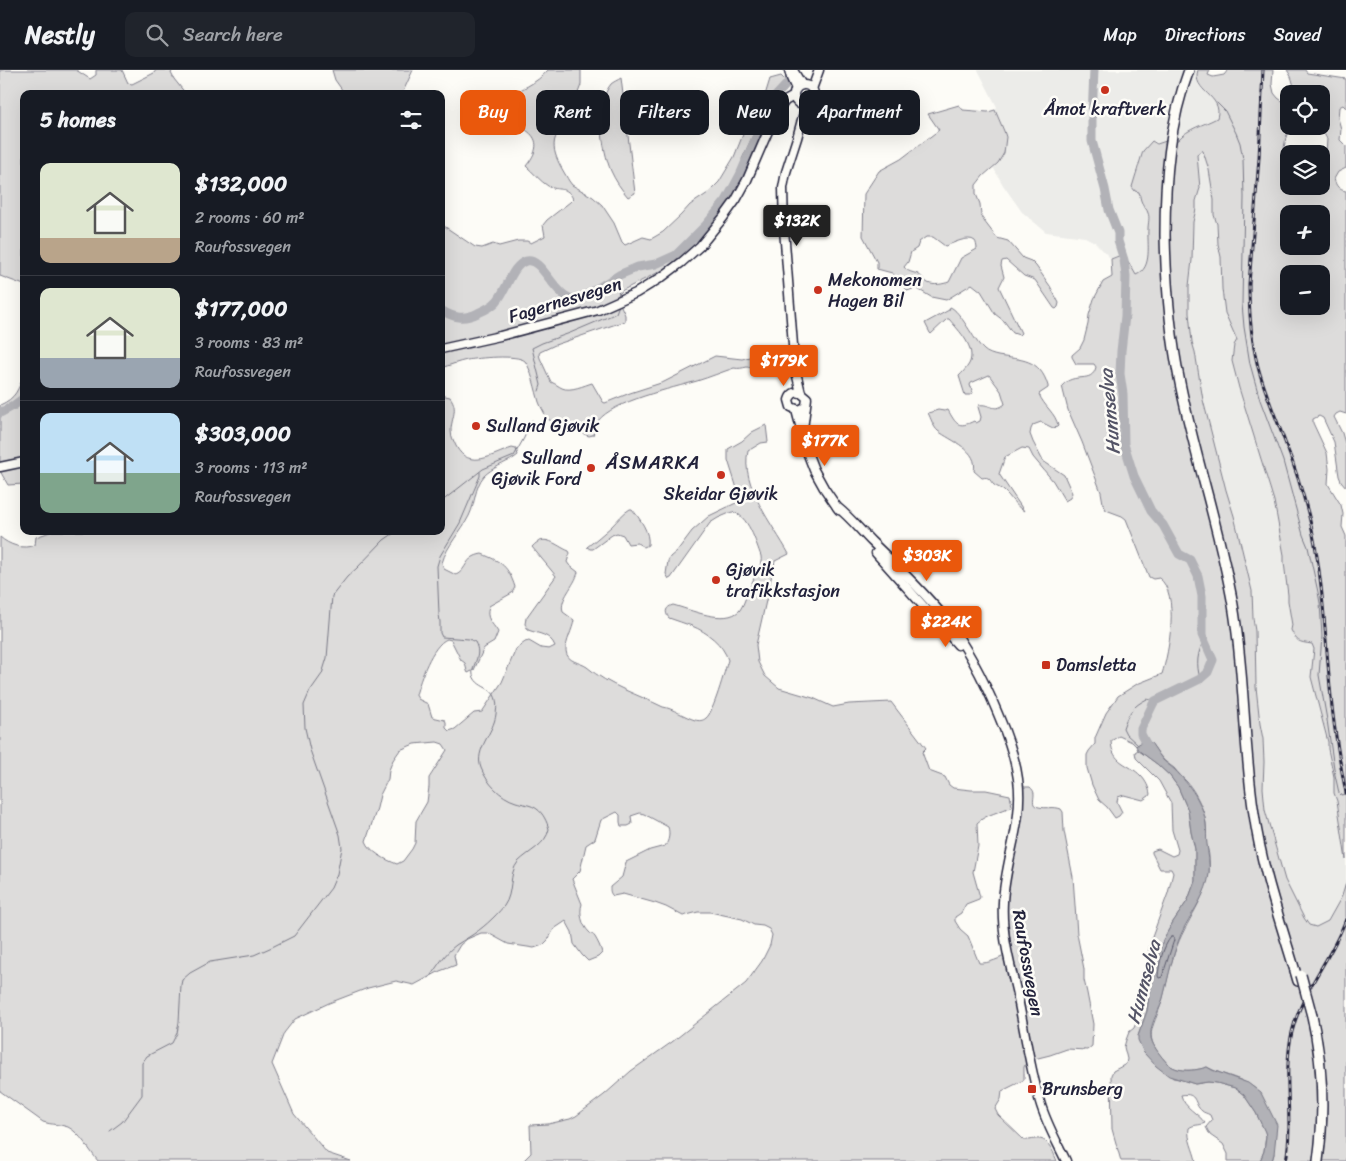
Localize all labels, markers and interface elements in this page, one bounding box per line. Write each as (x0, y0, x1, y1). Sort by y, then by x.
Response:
search box (125, 12, 475, 57)
text: Nestly (25, 14, 95, 56)
text: Search here (183, 18, 283, 51)
text: Map (1104, 19, 1137, 51)
text: Directions (1165, 19, 1246, 51)
text: Saved (1274, 19, 1321, 51)
icon: search (143, 21, 171, 49)
marker: Åmot kraftverk (1099, 84, 1111, 96)
map controls (1280, 85, 1330, 315)
button: locate (1280, 85, 1330, 135)
chip: Buy (460, 90, 526, 135)
chip: Rent (536, 90, 610, 135)
chip: Filters (620, 90, 709, 135)
chip: New (719, 90, 789, 135)
chip: Apartment (799, 90, 920, 135)
place label: Åmot kraftverk (1043, 93, 1167, 125)
text: 5 homes (40, 101, 116, 139)
icon: filters (397, 106, 425, 134)
button: layers (1280, 145, 1330, 195)
text: $132,000 (195, 165, 287, 203)
icon: home (80, 183, 140, 243)
text: 2 rooms · 60 m² (195, 203, 305, 232)
pin: $132K (762, 204, 832, 247)
button: + (1280, 205, 1330, 255)
text: $132K (774, 206, 820, 235)
text: Raufossvegen (195, 232, 291, 261)
place label: Mekonomen Hagen Bil (828, 264, 922, 317)
button: − (1280, 265, 1330, 315)
street label: Fagernesvegen (504, 268, 626, 332)
marker: Mekonomen Hagen Bil (812, 284, 824, 296)
text: $177,000 (195, 290, 288, 328)
icon: home (80, 308, 140, 368)
text: 3 rooms · 83 m² (195, 328, 303, 357)
pin: $179K (749, 344, 819, 387)
text: $179K (761, 346, 807, 375)
text: Raufossvegen (195, 357, 291, 386)
water label: Hunnselva (1089, 366, 1130, 456)
place label: Sulland Gjøvik (486, 410, 600, 442)
text: $303,000 (195, 415, 291, 453)
marker: Sulland Gjøvik (470, 420, 482, 432)
pin: $177K (790, 424, 860, 467)
text: $177K (802, 426, 848, 455)
icon: home (80, 433, 140, 493)
place label: Sulland Gjøvik Ford (491, 442, 583, 495)
district label: ÅSMARKA (605, 446, 700, 479)
text: 3 rooms · 113 m² (195, 453, 307, 482)
marker: Sulland Gjøvik Ford (585, 462, 597, 474)
marker: Skeidar Gjøvik (715, 469, 727, 481)
place label: Skeidar Gjøvik (664, 478, 778, 510)
text: Raufossvegen (195, 482, 291, 511)
pin: $303K (892, 540, 962, 582)
text: $303K (903, 541, 951, 570)
place label: Gjøvik trafikkstasjon (726, 554, 840, 607)
marker: Gjøvik trafikkstasjon (710, 574, 722, 586)
pin: $224K (911, 606, 981, 648)
text: $224K (922, 607, 970, 636)
place label: Damsletta (1056, 649, 1136, 681)
marker: Damsletta (1040, 659, 1052, 671)
street label: Raufossvegen (1003, 907, 1053, 1019)
water label: Hunnselva (1116, 935, 1171, 1028)
place label: Brunsberg (1042, 1073, 1123, 1105)
marker: Brunsberg (1026, 1083, 1038, 1095)

